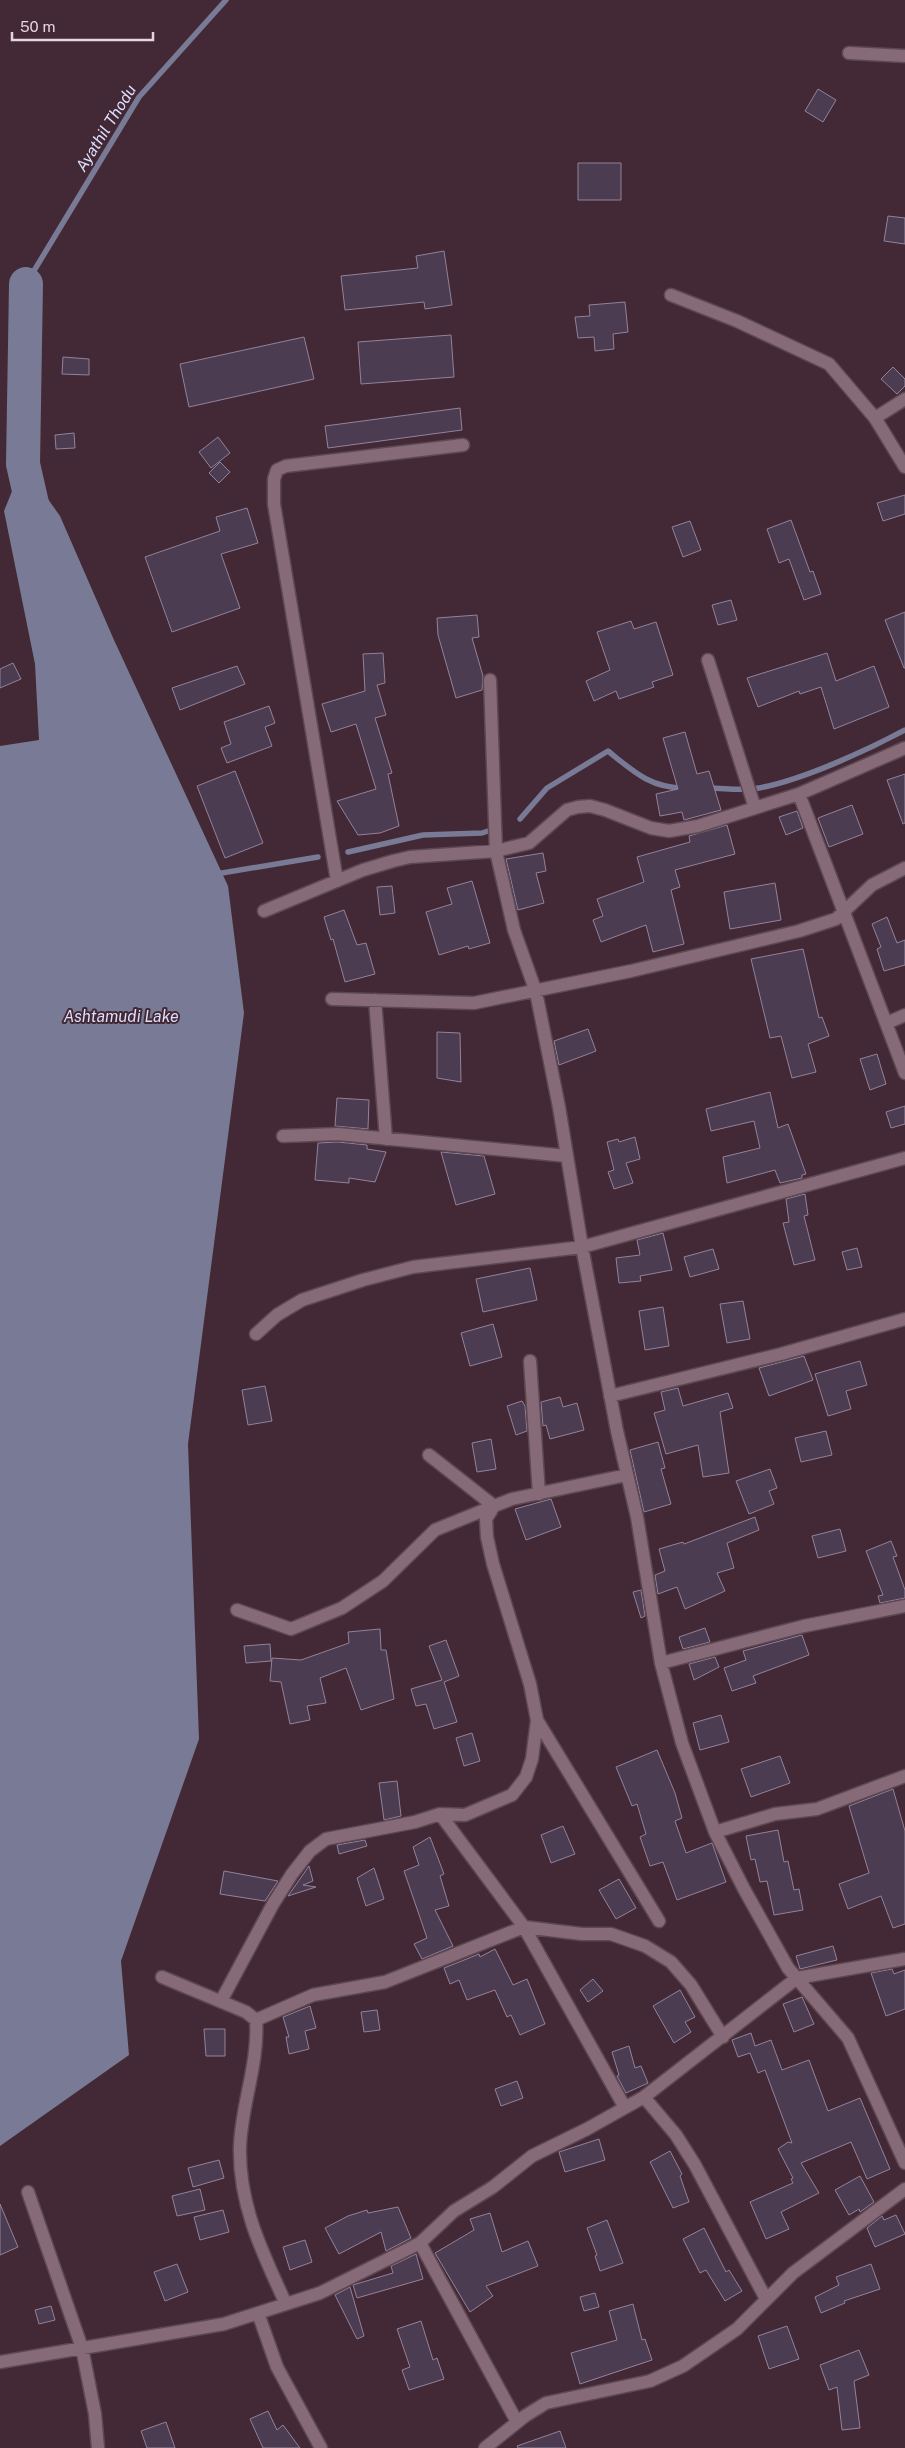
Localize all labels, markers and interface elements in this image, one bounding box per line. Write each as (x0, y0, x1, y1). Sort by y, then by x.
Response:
scale bar (12, 10, 154, 42)
text: 50 m (20, 18, 55, 35)
water label: Ayathil Thodu (72, 81, 140, 175)
water label: Ashtamudi Lake (63, 1007, 179, 1026)

